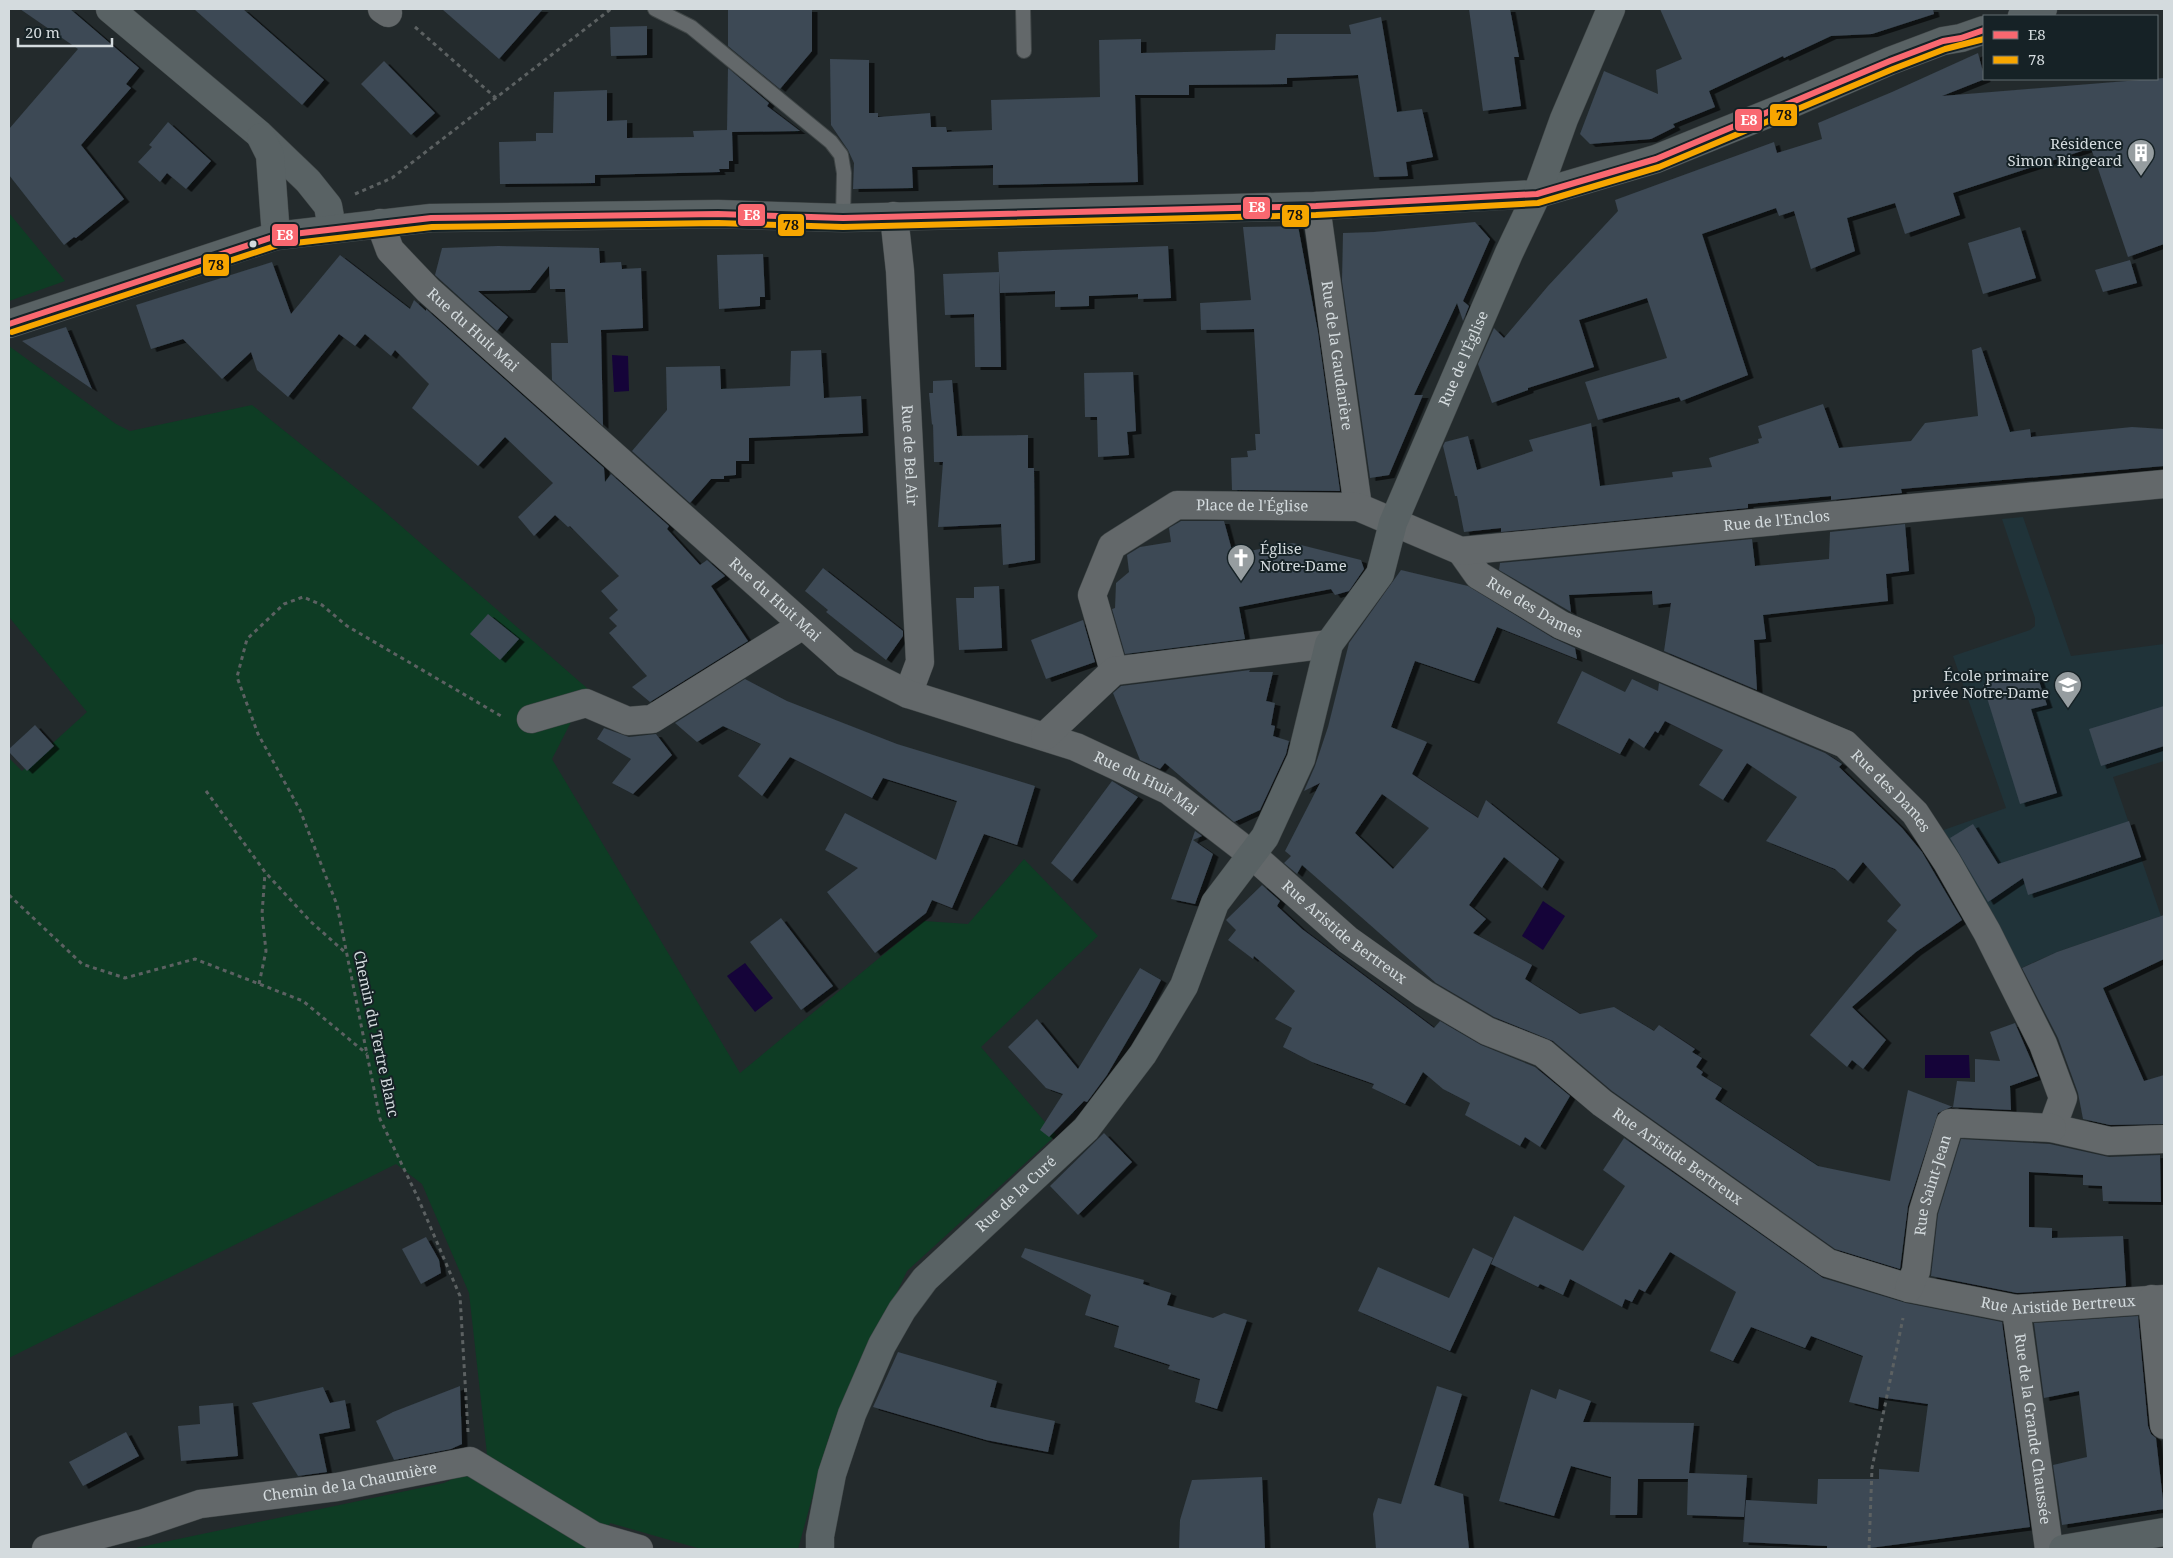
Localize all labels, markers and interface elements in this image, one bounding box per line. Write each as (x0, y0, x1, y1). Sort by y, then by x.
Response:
scale bar (18, 15, 111, 47)
legend (1983, 15, 2158, 80)
text: 20 m (25, 22, 60, 42)
text: E8 (2028, 24, 2046, 44)
text: 78 (2028, 49, 2045, 69)
line badge: 78 (1769, 103, 1798, 127)
text: 78 (1776, 105, 1792, 124)
line badge: E8 (1734, 108, 1763, 132)
text: E8 (1740, 110, 1758, 129)
place label: Résidence Simon Ringeard (2008, 133, 2122, 170)
building icon: Résidence Simon Ringeard (2126, 138, 2156, 177)
line badge: E8 (1242, 196, 1271, 220)
text: E8 (1248, 197, 1266, 216)
line badge: E8 (737, 203, 766, 227)
line badge: 78 (1281, 204, 1310, 228)
text: E8 (743, 205, 761, 224)
text: 78 (1287, 205, 1303, 224)
line badge: 78 (777, 213, 805, 237)
text: 78 (783, 215, 799, 234)
line badge: E8 (271, 223, 299, 247)
text: E8 (276, 225, 294, 244)
unlabelled marker (248, 239, 258, 249)
line badge: 78 (202, 253, 230, 277)
text: 78 (208, 255, 224, 274)
street label: Rue de la Gaudarière (1318, 279, 1358, 432)
street label: Rue du Huit Mai (423, 283, 524, 376)
street label: Rue de l'Église (1433, 307, 1492, 409)
street label: Rue de Bel Air (898, 404, 923, 506)
street label: Place de l'Église (1196, 494, 1308, 515)
street label: Rue de l'Enclos (1722, 505, 1831, 535)
place label: Église Notre-Dame (1260, 538, 1347, 575)
church icon: Église Notre-Dame (1226, 543, 1256, 582)
street label: Rue du Huit Mai (725, 553, 826, 645)
street label: Rue des Dames (1483, 572, 1586, 642)
place label: École primaire privée Notre-Dame (1913, 665, 2049, 702)
school or university icon: École primaire privée Notre-Dame (2053, 670, 2083, 709)
street label: Rue des Dames (1847, 745, 1936, 836)
street label: Rue du Huit Mai (1091, 746, 1203, 819)
street label: Rue Aristide Bertreux (1278, 875, 1412, 988)
street label: Chemin du Tertre Blanc (350, 949, 404, 1119)
street label: Rue Aristide Bertreux (1609, 1103, 1748, 1209)
street label: Rue Saint-Jean (1909, 1132, 1955, 1237)
street label: Rue de la Curé (971, 1151, 1060, 1236)
street label: Rue Aristide Bertreux (1979, 1290, 2136, 1318)
street label: Rue de la Grande Chaussée (2010, 1332, 2056, 1525)
street label: Chemin de la Chaumière (261, 1457, 438, 1505)

